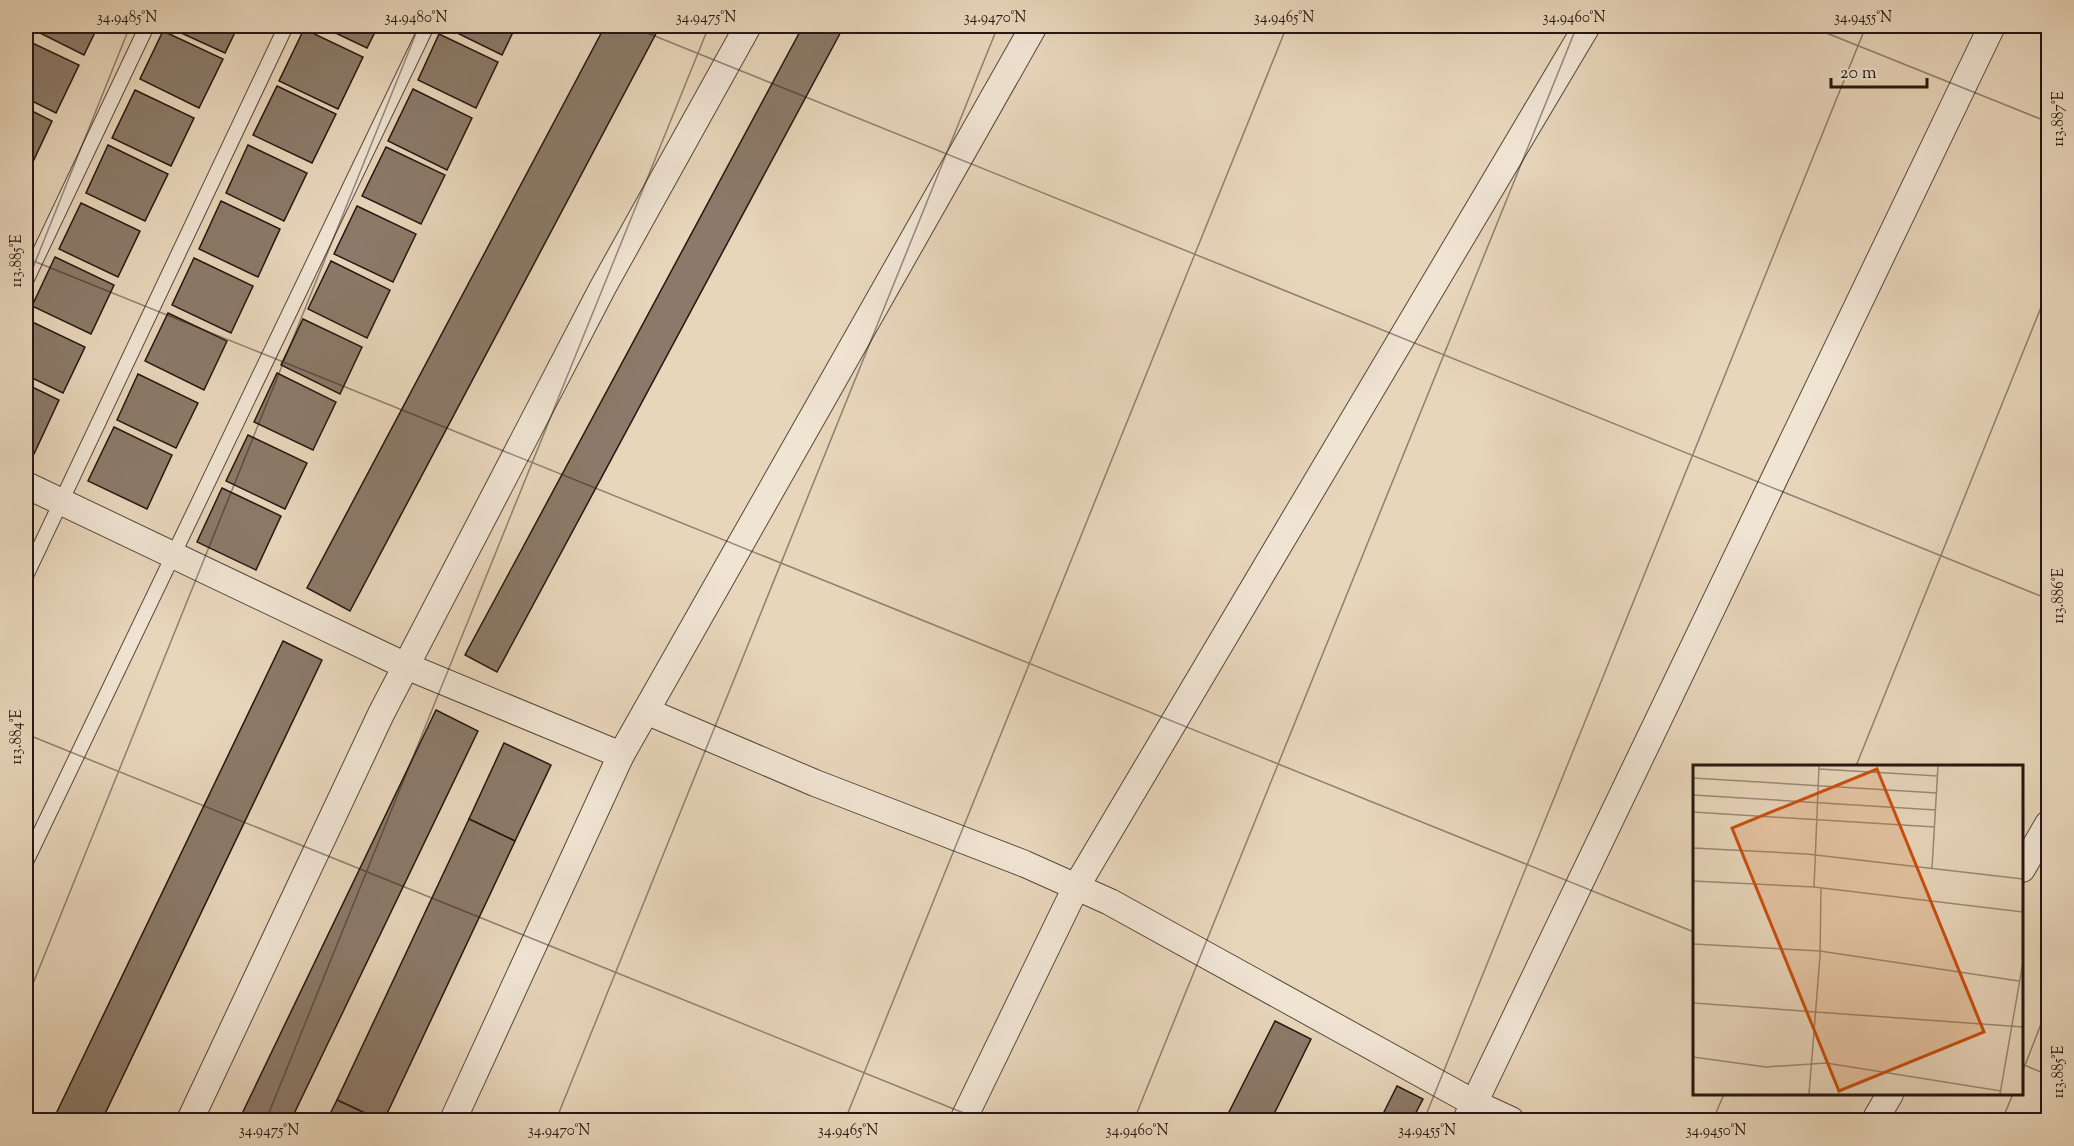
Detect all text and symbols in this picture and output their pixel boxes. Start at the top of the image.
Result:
text: 34.9485°N [97,8,157,29]
text: 34.9480°N [385,8,447,29]
text: 34.9475°N [676,8,736,29]
text: 34.9470°N [964,8,1026,29]
text: 34.9465°N [1254,8,1314,29]
text: 34.9460°N [1543,8,1605,29]
text: 34.9455°N [1834,8,1892,29]
scale bar [1831,51,1927,89]
text: 20 m [1840,61,1877,87]
text: 113.887°E [2049,91,2070,147]
text: 113.885°E [7,234,28,288]
text: 113.886°E [2049,568,2070,624]
text: 113.884°E [7,709,28,765]
inset map [1693,765,2023,1095]
text: 113.885°E [2049,1045,2070,1099]
text: 34.9475°N [239,1121,299,1142]
text: 34.9470°N [528,1121,590,1142]
text: 34.9465°N [818,1121,878,1142]
text: 34.9460°N [1106,1121,1168,1142]
text: 34.9455°N [1398,1121,1456,1142]
text: 34.9450°N [1686,1121,1746,1142]

